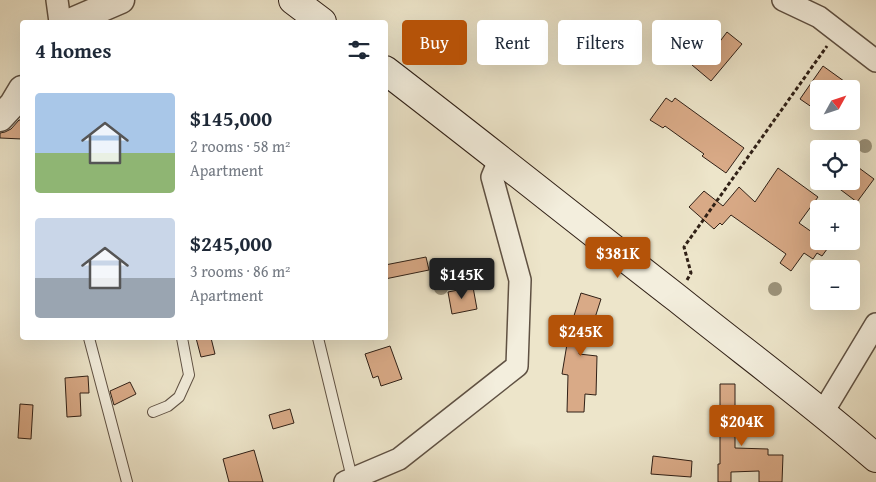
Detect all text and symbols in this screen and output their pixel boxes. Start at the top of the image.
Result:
chip: Buy [402,20,467,65]
chip: Rent [477,20,548,65]
chip: Filters [558,20,642,65]
chip: New [652,20,721,65]
text: 4 homes [35,35,111,66]
icon: filters [345,36,373,64]
north arrow [810,80,860,130]
map controls [810,80,860,310]
text: $145,000 [190,103,272,134]
icon: home [75,113,135,173]
text: 2 rooms · 58 m² [190,134,290,158]
button: locate [810,140,860,190]
text: Apartment [190,158,263,182]
button: + [810,200,860,250]
text: $245,000 [190,228,272,259]
pin: $381K [583,236,653,279]
icon: home [75,238,135,298]
text: $381K [596,241,640,265]
pin: $145K [427,258,497,300]
text: 3 rooms · 86 m² [190,259,290,283]
button: − [810,260,860,310]
text: $145K [440,262,484,286]
text: Apartment [190,283,263,307]
pin: $245K [546,314,616,357]
text: $245K [559,319,603,343]
pin: $204K [707,404,777,447]
text: $204K [720,409,764,433]

